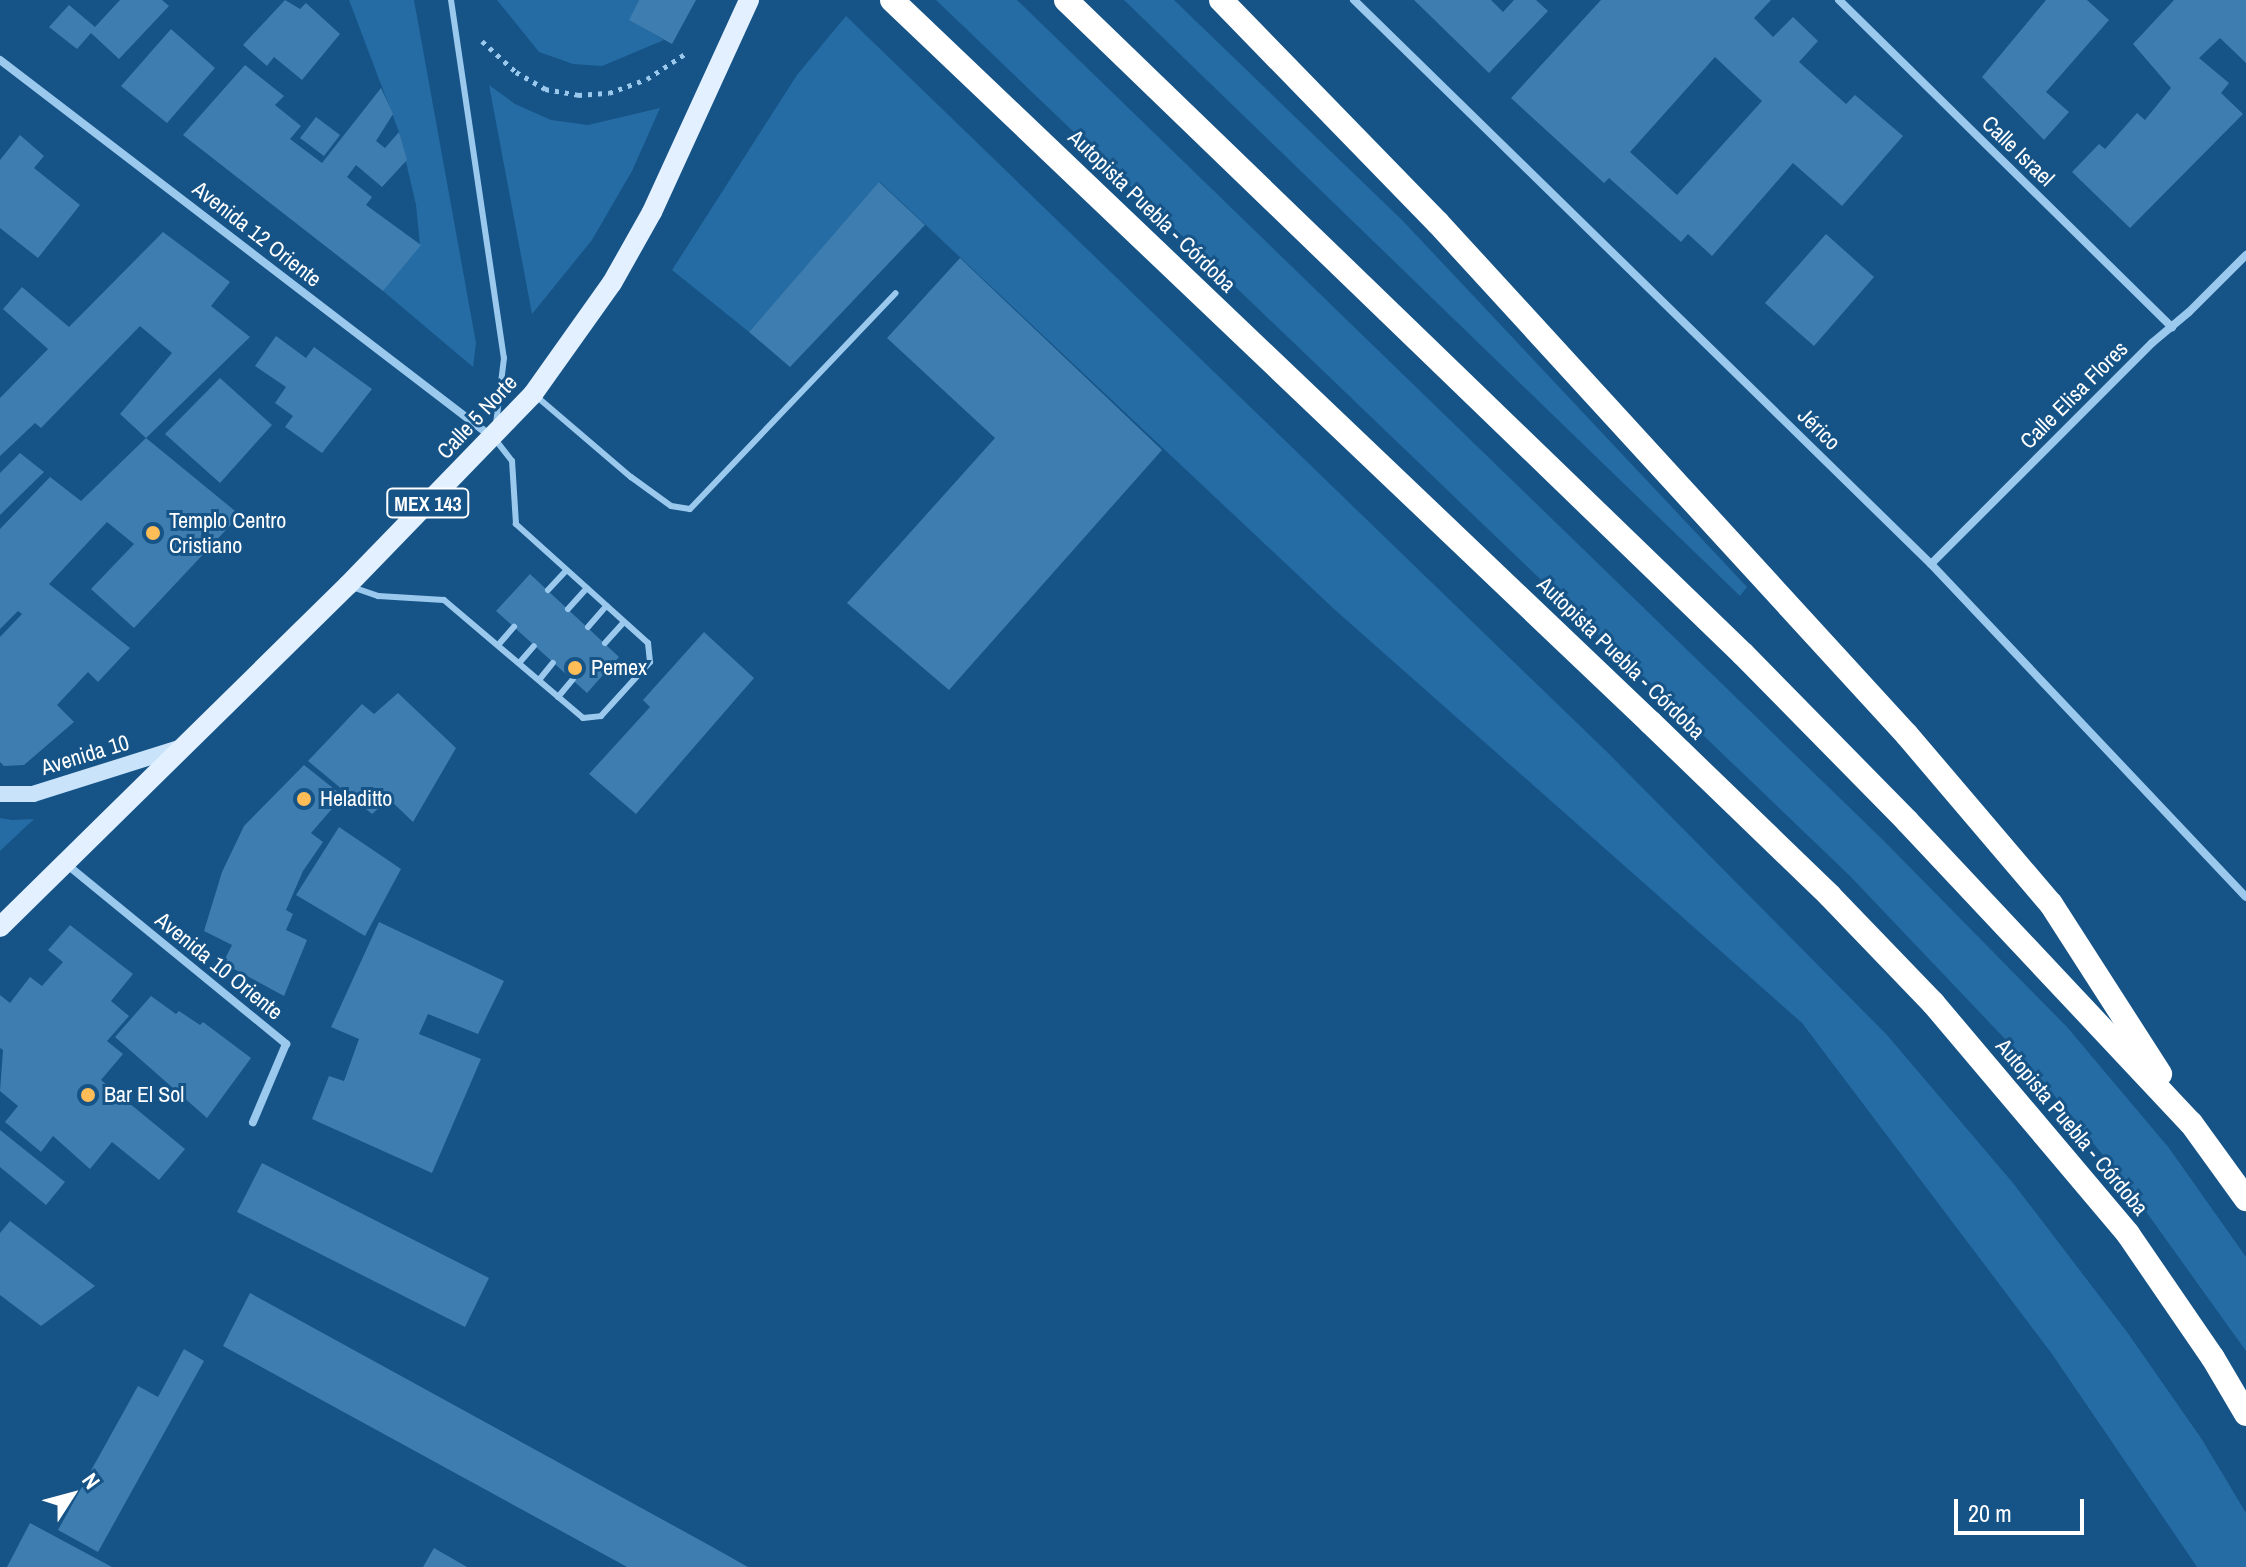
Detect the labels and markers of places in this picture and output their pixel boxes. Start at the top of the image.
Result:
place label: Templo Centro Cristiano [169,507,286,558]
marker: Templo Centro Cristiano [144,524,162,542]
place label: Pemex [591,655,647,681]
marker: Pemex [566,659,584,677]
place label: Heladitto [320,786,392,812]
marker: Heladitto [295,790,313,808]
place label: Bar El Sol [104,1082,184,1108]
marker: Bar El Sol [79,1086,97,1104]

